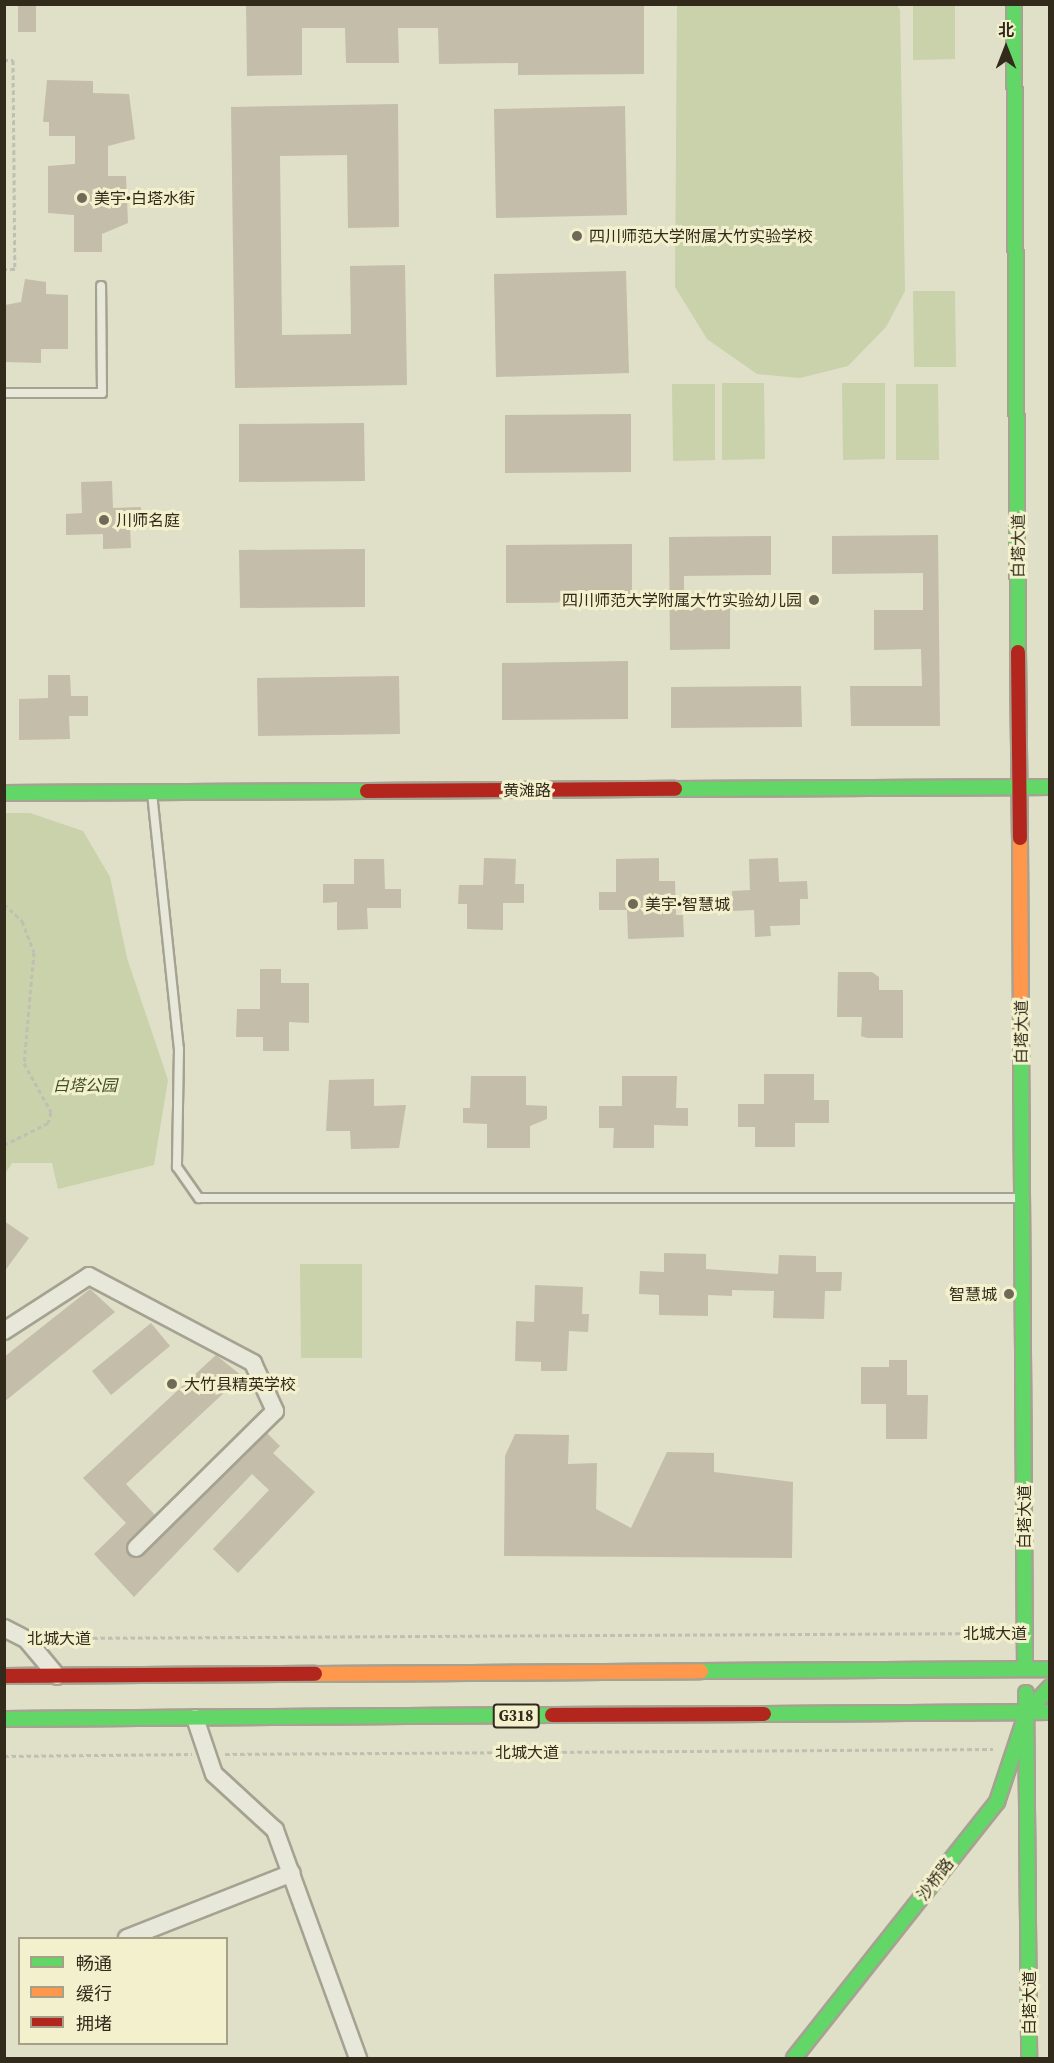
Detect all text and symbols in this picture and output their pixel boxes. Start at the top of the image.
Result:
north arrow [976,18,1036,78]
text: 北 [998,19,1014,41]
place label: 美宇•白塔水街 [94,188,195,208]
marker: 美宇•白塔水街 [75,191,89,205]
place label: 四川师范大学附属大竹实验学校 [589,226,813,246]
marker: 四川师范大学附属大竹实验学校 [570,229,584,243]
place label: 川师名庭 [116,510,180,530]
marker: 川师名庭 [97,513,111,527]
street label: 白塔大道 [1008,514,1028,578]
place label: 四川师范大学附属大竹实验幼儿园 [562,590,802,610]
marker: 四川师范大学附属大竹实验幼儿园 [807,593,821,607]
street label: 黄滩路 [503,780,551,800]
place label: 美宇•智慧城 [645,894,730,914]
marker: 美宇•智慧城 [626,897,640,911]
street label: 白塔大道 [1011,1000,1031,1064]
park label: 白塔公园 [53,1075,117,1095]
place label: 智慧城 [949,1284,997,1304]
marker: 智慧城 [1002,1287,1016,1301]
place label: 大竹县精英学校 [184,1374,296,1394]
marker: 大竹县精英学校 [165,1377,179,1391]
street label: 白塔大道 [1014,1485,1034,1549]
street label: 北城大道 [963,1623,1027,1643]
street label: 北城大道 [27,1628,91,1648]
road number: G318 [492,1704,540,1728]
street label: 北城大道 [495,1742,559,1762]
street label: 沙桥路 [913,1854,957,1904]
legend [18,1937,228,2045]
text: 畅通 [76,1951,112,1976]
street label: 白塔大道 [1019,1971,1039,2035]
text: 缓行 [76,1981,112,2006]
text: 拥堵 [76,2011,112,2036]

